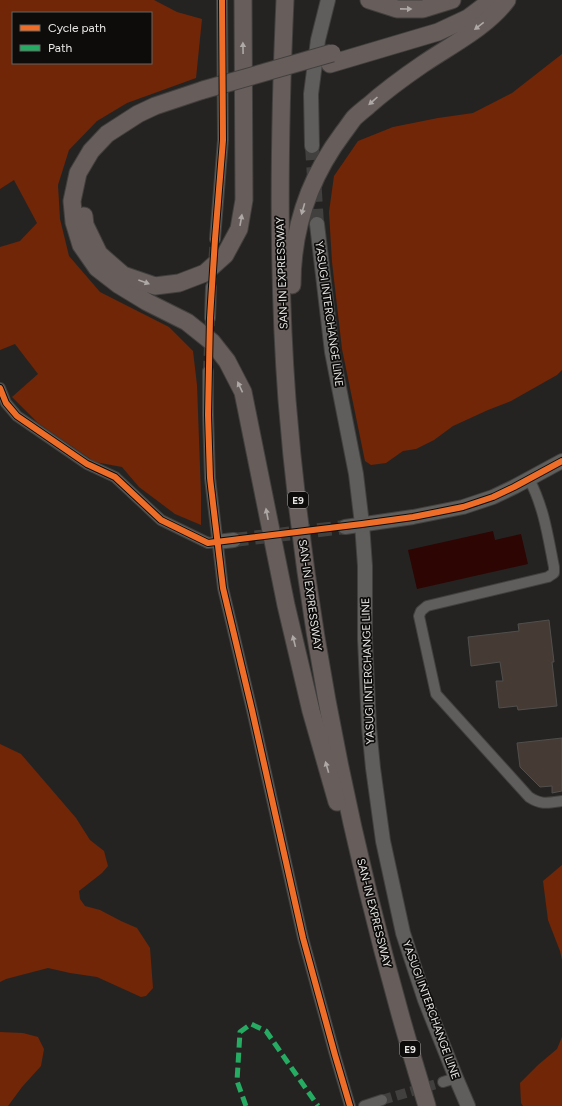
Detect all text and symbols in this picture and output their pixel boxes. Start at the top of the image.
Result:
one-way arrow [400,6,413,12]
legend [12,12,152,64]
text: Cycle path [48,21,106,35]
one-way arrow [473,22,484,31]
text: Path [48,41,72,55]
one-way arrow [240,42,247,54]
one-way arrow [368,97,378,106]
one-way arrow [300,203,306,215]
one-way arrow [238,214,244,226]
street label: SAN-IN EXPRESSWAY [274,216,290,329]
street label: YASUGI INTERCHANGE LINE [312,240,346,388]
one-way arrow [138,279,150,285]
one-way arrow [237,381,243,393]
road number: E9 [288,492,308,508]
one-way arrow [263,508,269,520]
street label: SAN-IN EXPRESSWAY [296,539,324,652]
street label: YASUGI INTERCHANGE LINE [359,597,377,745]
one-way arrow [291,635,297,647]
one-way arrow [324,760,330,772]
street label: SAN-IN EXPRESSWAY [354,857,394,969]
street label: YASUGI INTERCHANGE LINE [400,939,462,1081]
road number: E9 [400,1041,420,1057]

